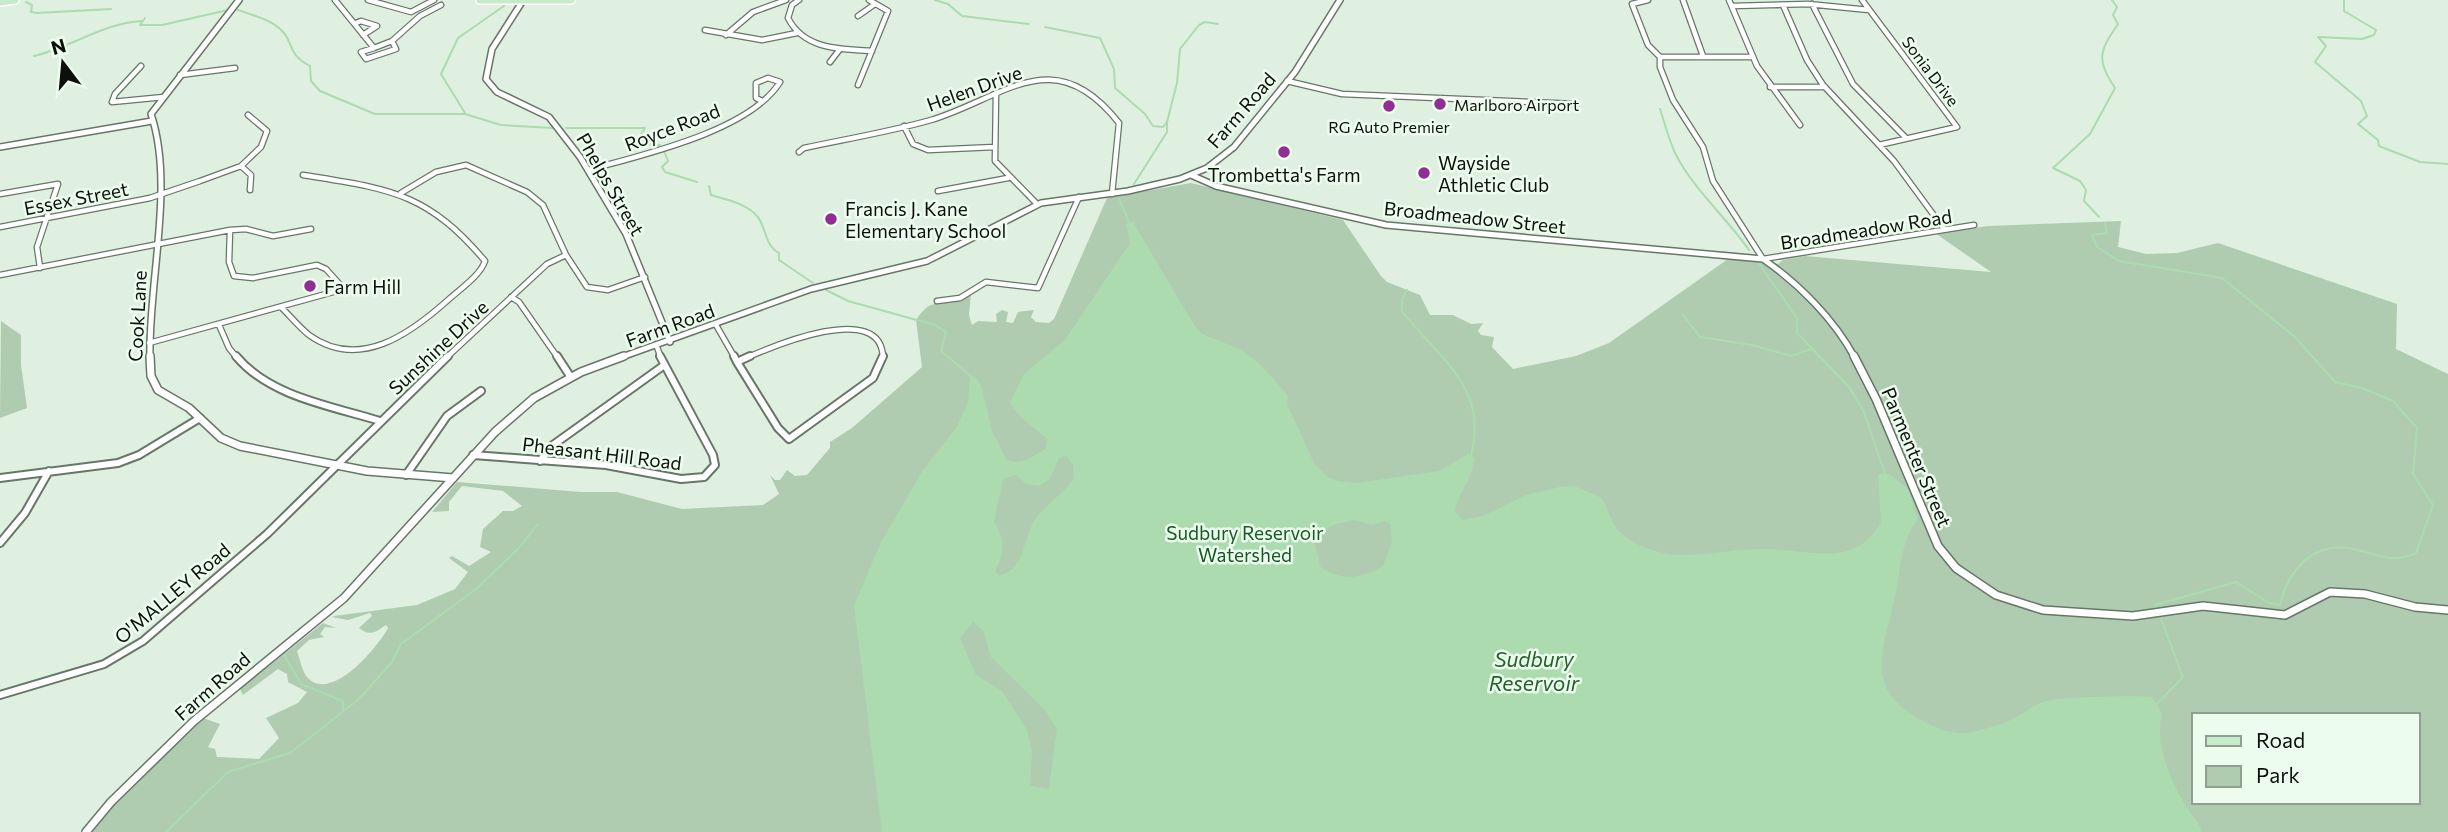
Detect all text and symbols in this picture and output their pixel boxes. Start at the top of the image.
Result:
north arrow [28,28,98,98]
street label: Sonia Drive [1899,32,1963,110]
text: N [48,33,68,59]
street label: Helen Drive [923,60,1025,116]
street label: Farm Road [1202,67,1280,153]
place label: Marlboro Airport [1454,95,1580,114]
marker: Marlboro Airport [1432,96,1448,112]
street label: Royce Road [621,98,723,156]
marker: RG Auto Premier [1381,98,1397,114]
place label: RG Auto Premier [1328,117,1450,136]
street label: Phelps Street [572,129,650,240]
marker: Trombetta's Farm [1276,144,1292,160]
place label: Wayside Athletic Club [1438,151,1549,196]
place label: Trombetta's Farm [1207,163,1361,186]
marker: Wayside Athletic Club [1416,165,1432,181]
street label: Essex Street [22,177,130,219]
street label: Broadmeadow Street [1383,196,1567,238]
place label: Francis J. Kane Elementary School [845,197,1006,242]
street label: Broadmeadow Road [1778,204,1954,254]
marker: Francis J. Kane Elementary School [823,211,839,227]
street label: Cook Lane [123,270,151,362]
place label: Farm Hill [324,275,401,298]
marker: Farm Hill [302,278,318,294]
street label: Sunshine Drive [384,295,492,399]
street label: Farm Road [623,298,717,352]
street label: Parmenter Street [1877,384,1957,531]
street label: Pheasant Hill Road [521,432,683,474]
park label: Sudbury Reservoir Watershed [1166,521,1324,566]
street label: O'MALLEY Road [109,538,235,648]
water label: Sudbury Reservoir [1489,646,1580,695]
street label: Farm Road [169,647,255,725]
legend [2192,713,2420,804]
text: Road [2256,727,2305,752]
text: Park [2256,762,2300,787]

